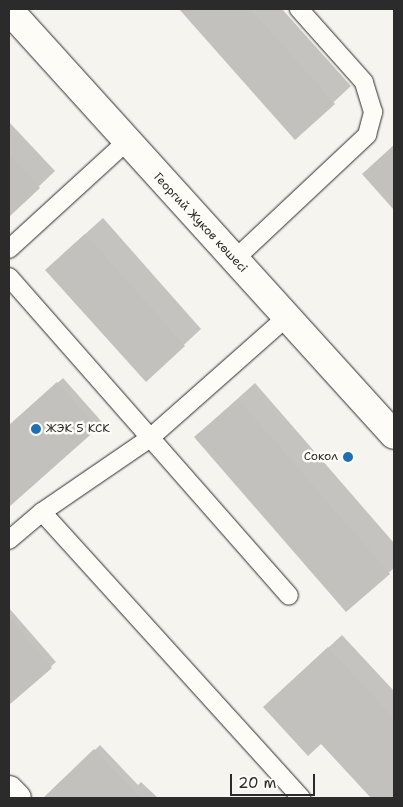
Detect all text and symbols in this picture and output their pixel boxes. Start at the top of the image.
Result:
street label: Георгий Жуков көшесі [150,170,250,276]
place label: ЖЭК 5 КСК [46,422,110,436]
marker: ЖЭК 5 КСК [30,423,42,435]
place label: Сокол [304,450,338,464]
marker: Сокол [342,451,354,463]
scale bar [233,764,318,796]
text: 20 m [238,773,277,793]

